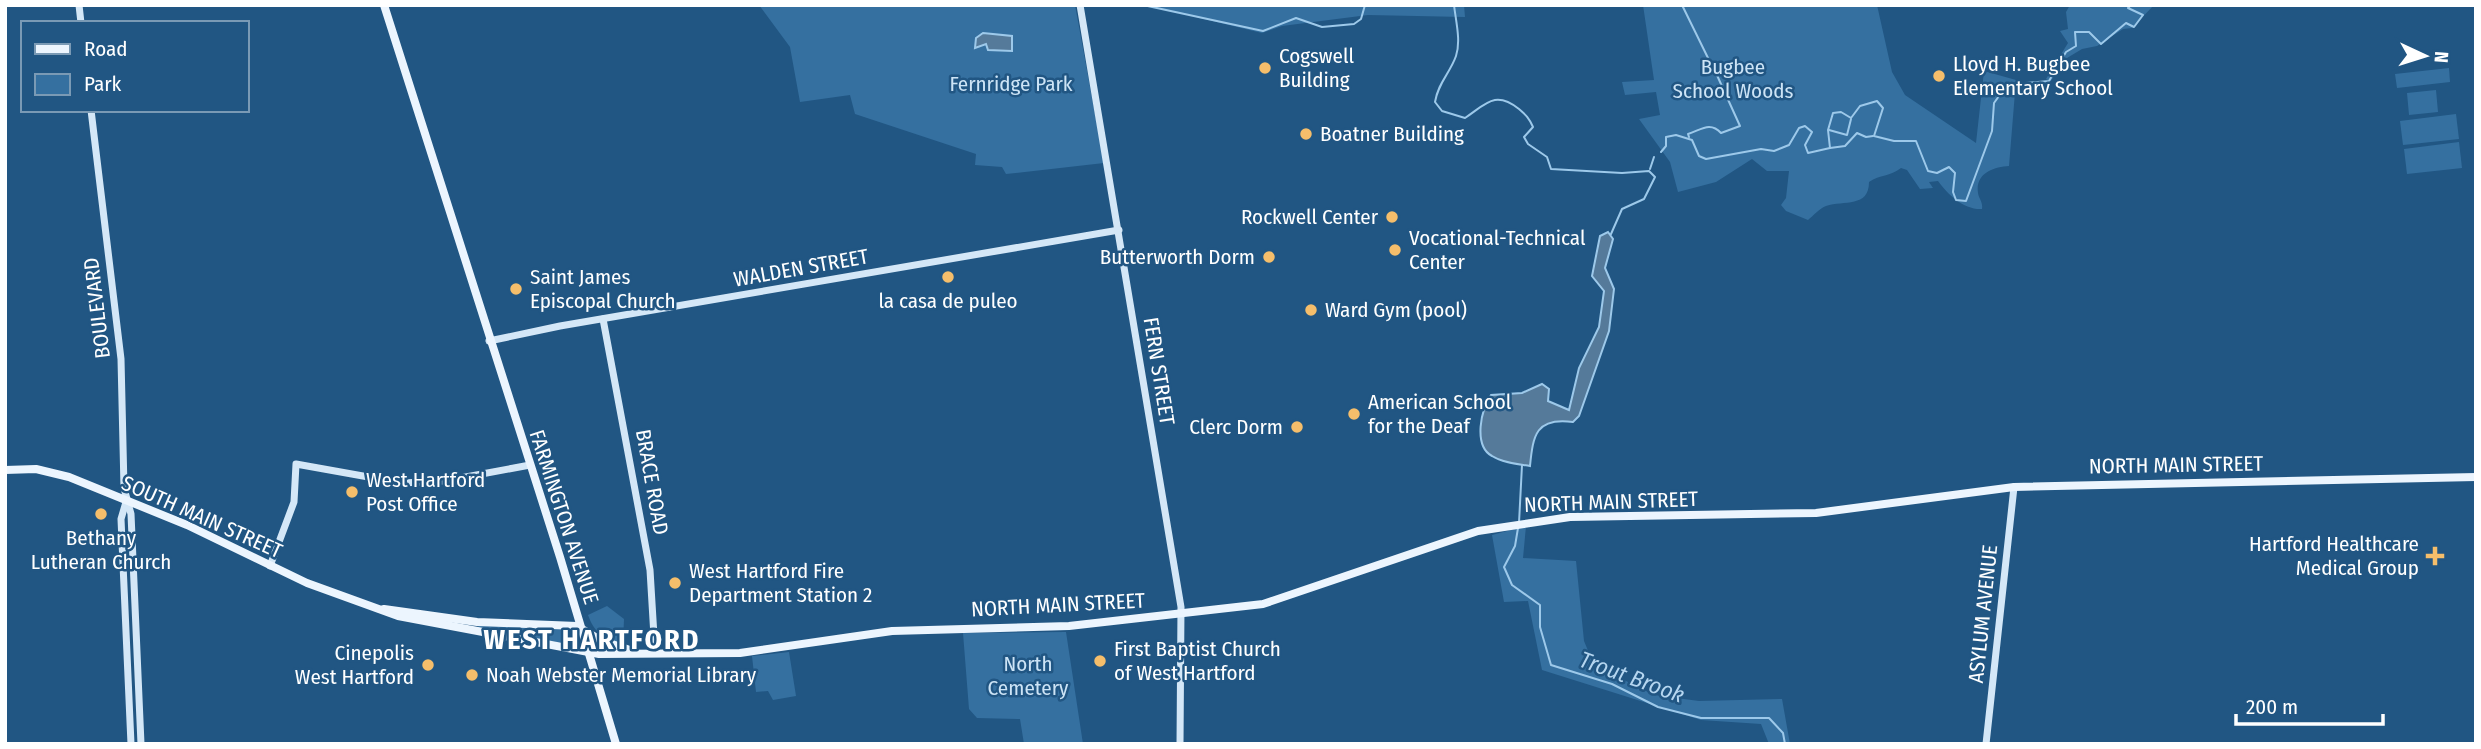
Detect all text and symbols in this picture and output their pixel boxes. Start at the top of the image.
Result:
legend [21,21,248,112]
north arrow [2390,21,2460,91]
text: Road [84,36,128,62]
place label: Cogswell Building [1279,43,1355,93]
place label: Lloyd H. Bugbee Elementary School [1953,51,2113,101]
text: N [2430,51,2453,64]
park label: Bugbee School Woods [1673,54,1793,104]
marker: Cogswell Building [1257,60,1273,76]
marker: Lloyd H. Bugbee Elementary School [1931,68,1947,84]
text: Park [84,71,122,97]
park label: Fernridge Park [949,71,1073,97]
place label: Boatner Building [1320,121,1464,147]
marker: Boatner Building [1298,126,1314,142]
place label: Rockwell Center [1241,204,1379,230]
marker: Rockwell Center [1384,209,1400,225]
place label: Vocational-Technical Center [1409,225,1586,275]
marker: Vocational-Technical Center [1387,242,1403,258]
street label: WALDEN STREET [732,243,871,293]
place label: Butterworth Dorm [1100,244,1255,270]
marker: Butterworth Dorm [1261,249,1277,265]
street label: BOULEVARD [78,256,116,360]
place label: Saint James Episcopal Church [530,264,676,314]
marker: la casa de puleo [940,269,956,285]
marker: Saint James Episcopal Church [508,281,524,297]
place label: la casa de puleo [878,288,1018,314]
place label: Ward Gym (pool) [1325,297,1467,323]
marker: Ward Gym (pool) [1303,302,1319,318]
street label: FERN STREET [1138,315,1180,427]
place label: American School for the Deaf [1368,389,1512,439]
marker: American School for the Deaf [1346,406,1362,422]
place label: Clerc Dorm [1189,414,1283,440]
marker: Clerc Dorm [1289,419,1305,435]
street label: FARMINGTON AVENUE [524,427,604,607]
street label: BRACE ROAD [630,427,674,537]
street label: NORTH MAIN STREET [2089,450,2264,480]
place label: West Hartford Post Office [366,467,485,517]
street label: SOUTH MAIN STREET [118,470,287,564]
marker: West Hartford Post Office [344,484,360,500]
street label: NORTH MAIN STREET [1524,486,1699,518]
marker: Bethany Lutheran Church [93,506,109,522]
place label: Bethany Lutheran Church [31,525,171,575]
place label: Hartford Healthcare Medical Group [2249,531,2419,581]
street label: ASYLUM AVENUE [1963,543,2003,684]
marker: Hartford Healthcare Medical Group [2425,546,2445,566]
place label: West Hartford Fire Department Station 2 [689,558,872,608]
marker: West Hartford Fire Department Station 2 [667,575,683,591]
street label: NORTH MAIN STREET [970,587,1146,623]
district label: WEST HARTFORD [484,623,700,656]
place label: First Baptist Church of West Hartford [1114,636,1281,686]
place label: Cinepolis West Hartford [295,640,414,690]
water label: Trout Brook [1576,645,1688,709]
park label: North Cemetery [988,651,1069,701]
marker: First Baptist Church of West Hartford [1092,653,1108,669]
marker: Cinepolis West Hartford [420,657,436,673]
place label: Noah Webster Memorial Library [486,662,757,688]
marker: Noah Webster Memorial Library [464,667,480,683]
scale bar [2236,682,2383,726]
text: 200 m [2246,694,2298,720]

